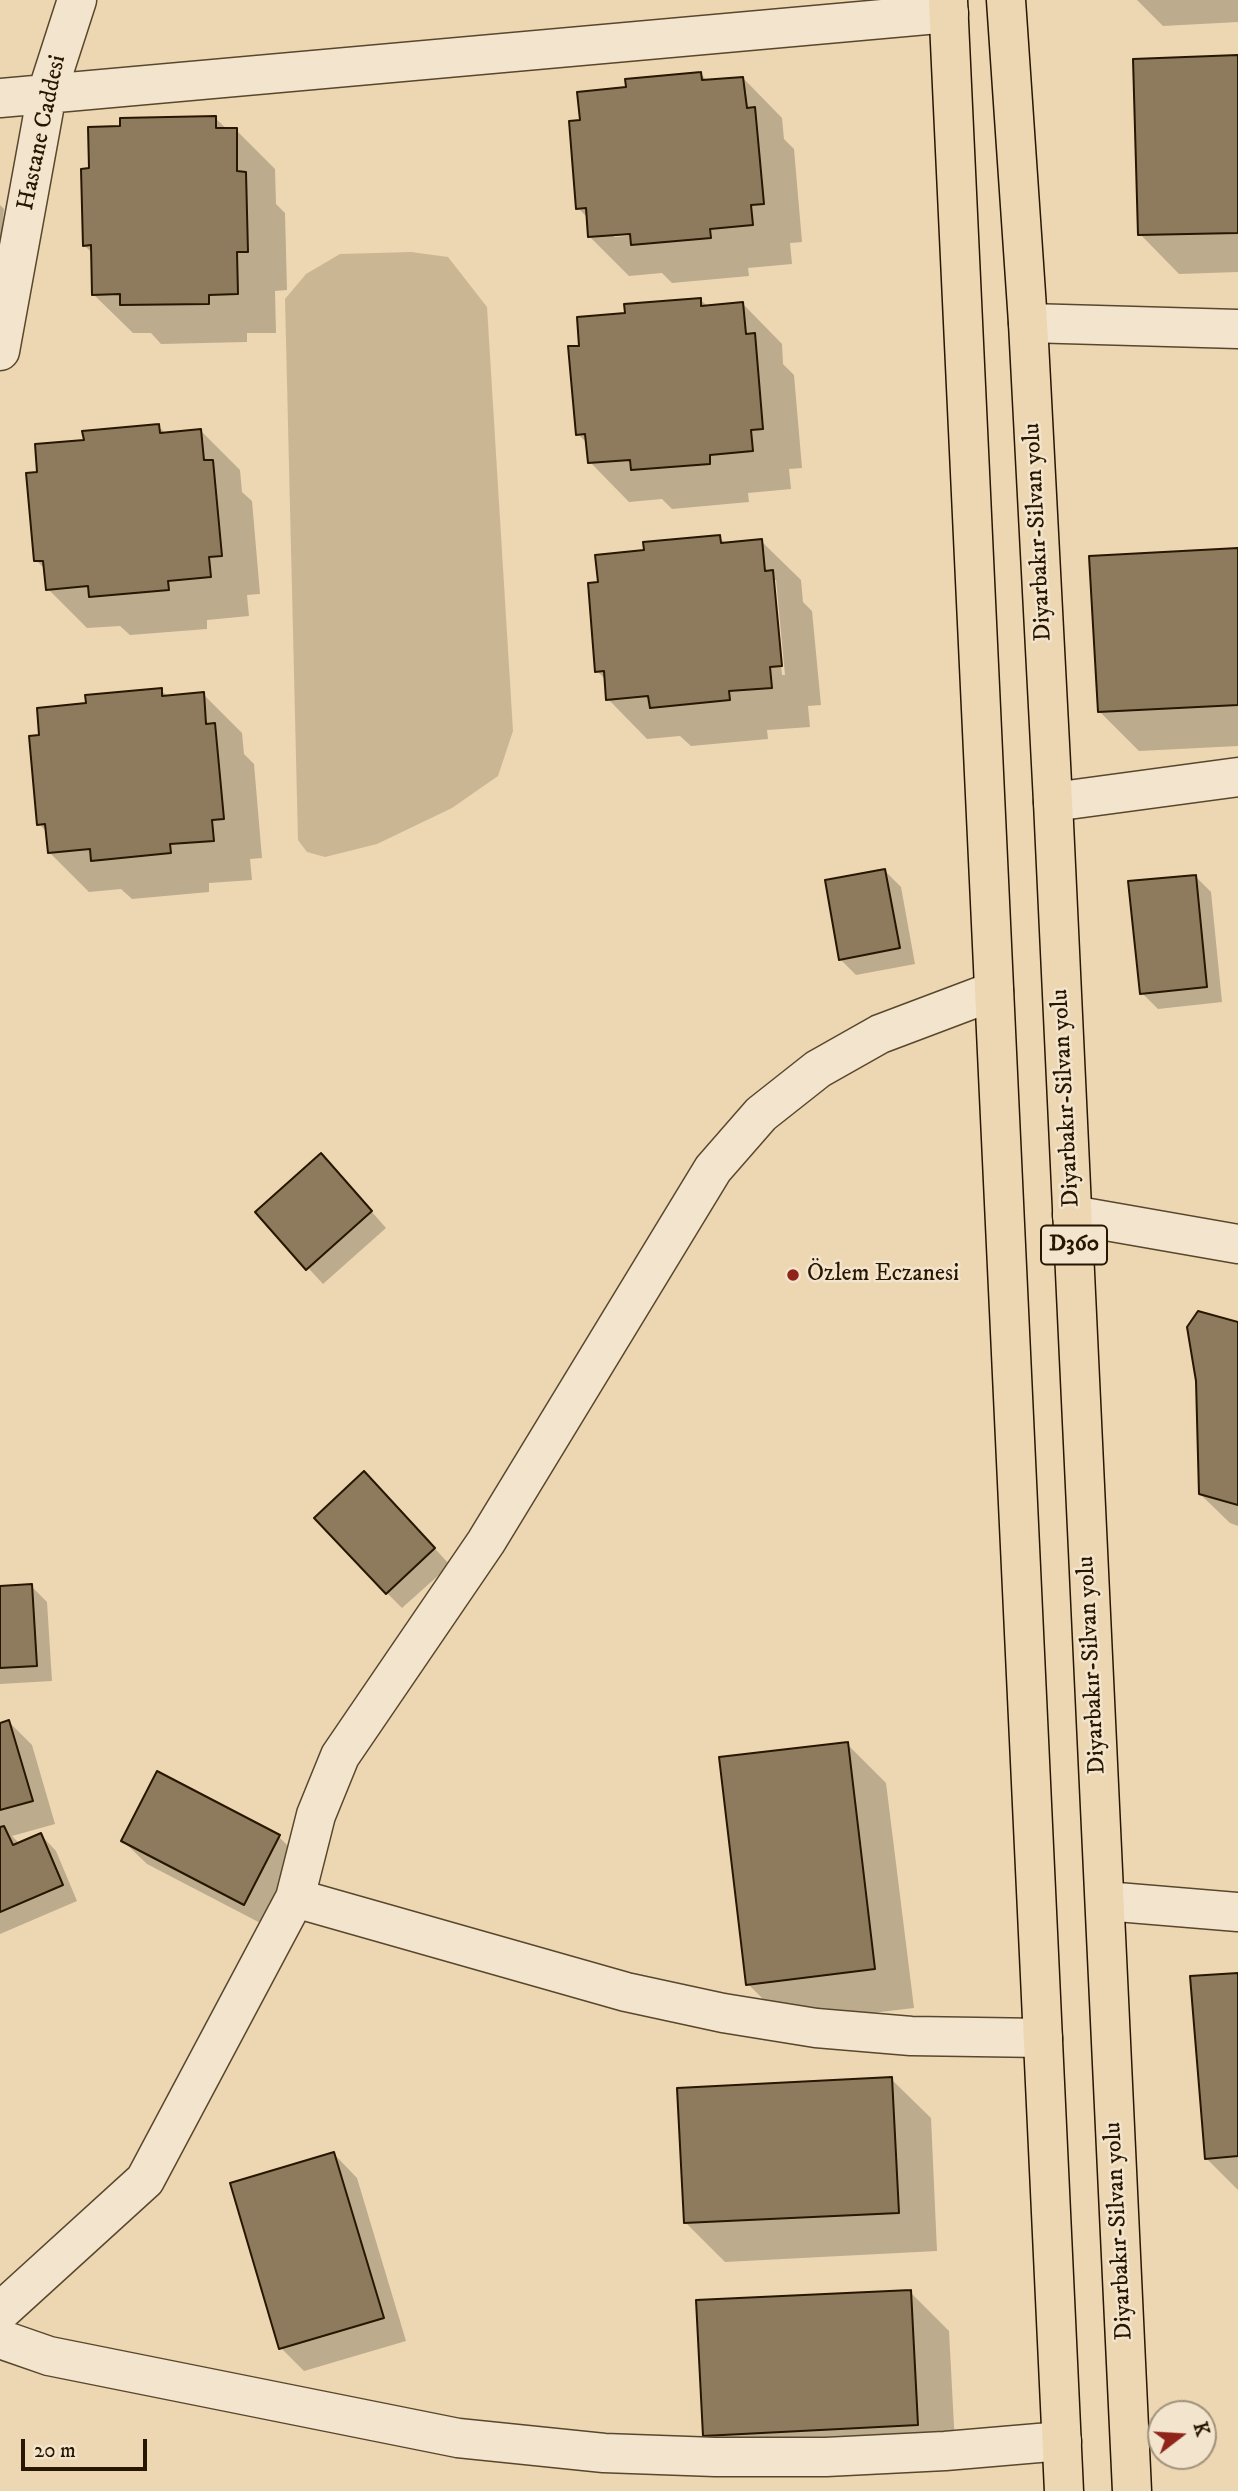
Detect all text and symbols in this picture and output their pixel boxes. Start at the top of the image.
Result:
street label: Hastane Caddesi [12,53,74,213]
street label: Diyarbakır-Silvan yolu [1019,422,1059,642]
street label: Diyarbakır-Silvan yolu [1047,988,1087,1208]
road number: D360 [1041,1226,1107,1264]
place label: Özlem Eczanesi [807,1261,959,1289]
marker: Özlem Eczanesi [785,1267,801,1283]
street label: Diyarbakır-Silvan yolu [1073,1555,1113,1775]
street label: Diyarbakır-Silvan yolu [1100,2121,1140,2341]
north arrow [1147,2400,1217,2470]
text: K [1188,2420,1214,2439]
scale bar [24,2424,150,2468]
text: 20 m [34,2438,76,2464]

